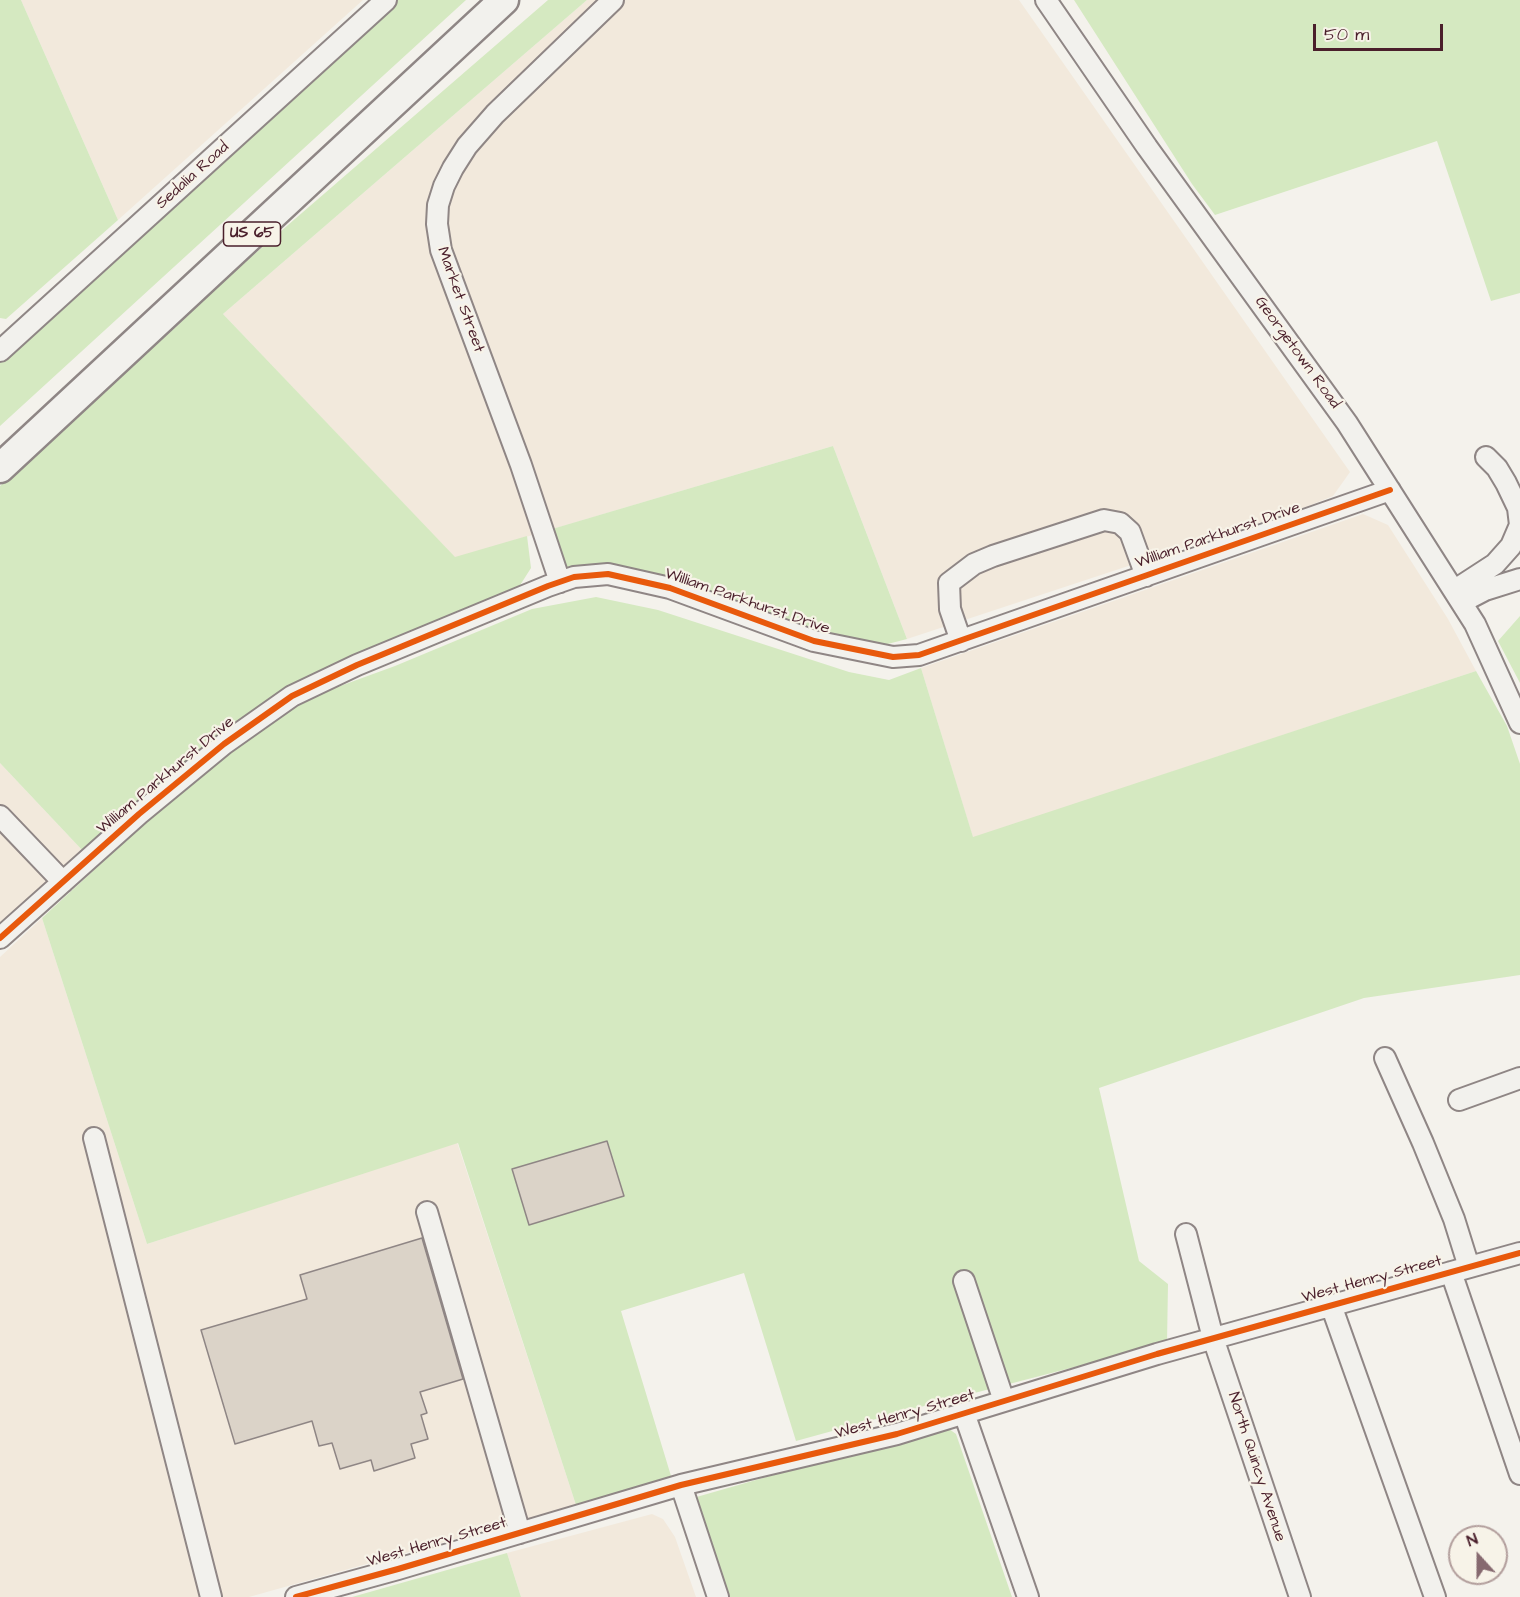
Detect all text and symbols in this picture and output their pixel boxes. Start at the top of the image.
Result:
scale bar [1316,12,1446,50]
text: 50 m [1324,22,1369,47]
street label: Sedalia Road [153,138,233,214]
road number: US 65 [224,222,280,246]
street label: Market Street [432,245,488,355]
street label: Georgetown Road [1250,293,1344,413]
street label: William Parkhurst Drive [1133,499,1303,573]
street label: William Parkhurst Drive [662,565,832,639]
street label: William Parkhurst Drive [93,713,239,839]
street label: West Henry Street [1300,1252,1444,1308]
street label: West Henry Street [833,1386,977,1444]
street label: North Quincy Avenue [1223,1390,1289,1544]
street label: West Henry Street [365,1514,509,1572]
north arrow [1448,1525,1508,1585]
text: N [1464,1528,1481,1552]

